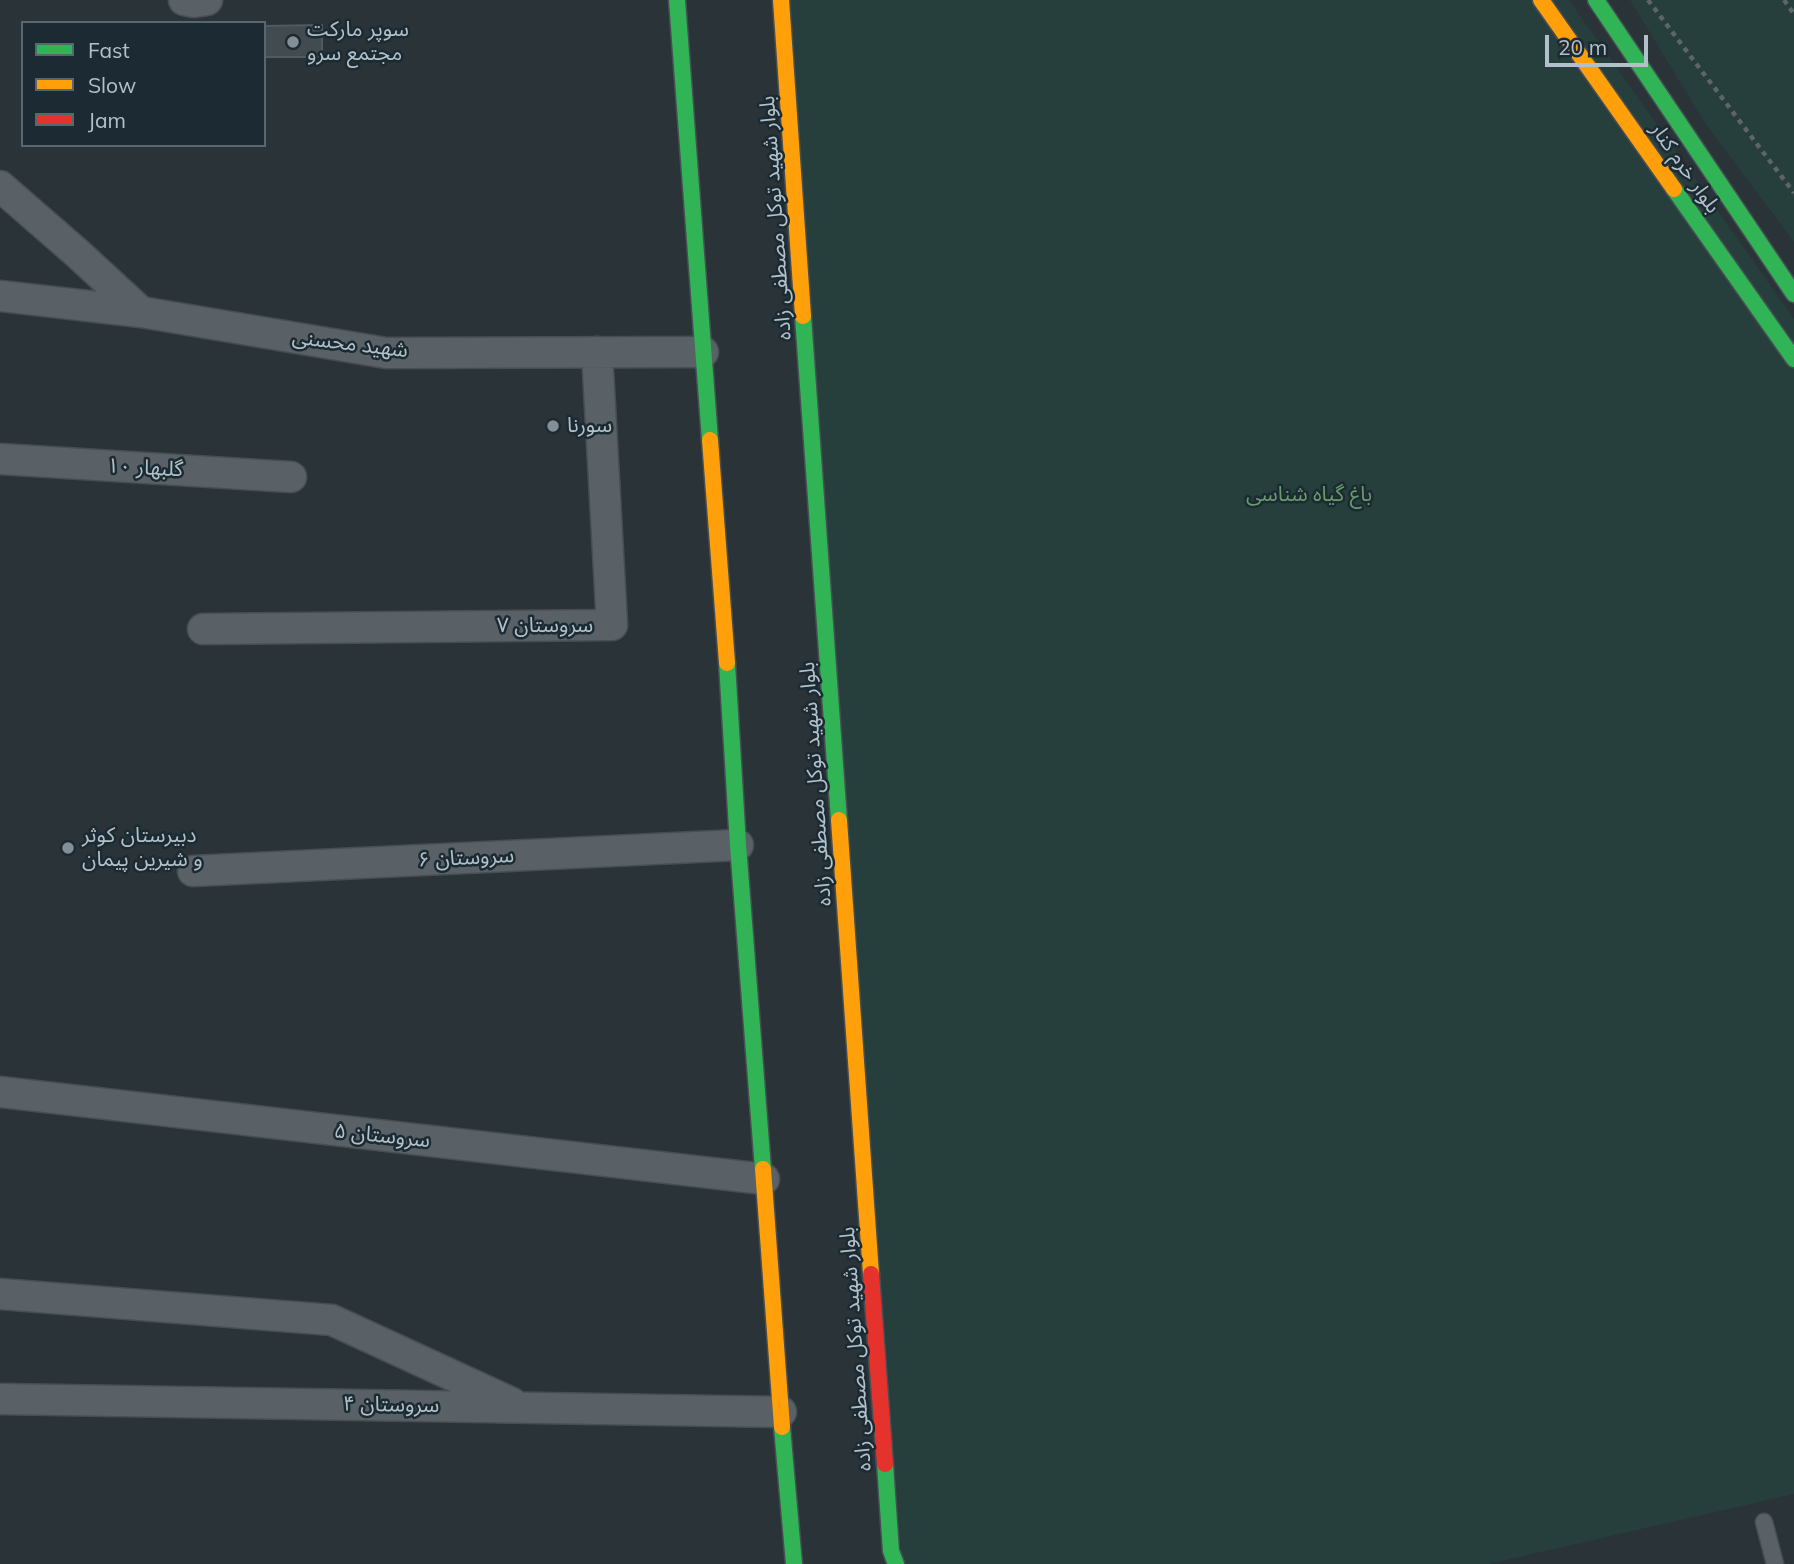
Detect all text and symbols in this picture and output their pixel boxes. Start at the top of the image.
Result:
place label: سوپر مارکت مجتمع سرو [307,17,409,67]
legend [21,21,266,147]
scale bar [1549,21,1652,65]
marker: سوپر مارکت مجتمع سرو [285,34,301,50]
text: 20 m [1558,34,1607,60]
text: Fast [88,37,130,63]
text: Slow [88,72,136,98]
street label: بلوار شهید توکل مصطفی زاده [755,95,797,341]
text: Jam [88,107,126,133]
street label: بلوار خرم کنار [1645,118,1725,218]
street label: شهید محسنی [291,324,409,364]
place label: سورنا [567,413,612,439]
marker: سورنا [545,418,561,434]
street label: گلبهار ۱۰ [106,453,184,483]
park label: باغ گیاه شناسی [1246,482,1372,508]
street label: سروستان ۷ [497,613,593,639]
street label: بلوار شهید توکل مصطفی زاده [795,661,837,907]
place label: دبیرستان کوثر و شیرین پیمان [82,823,203,873]
marker: دبیرستان کوثر و شیرین پیمان [60,840,76,856]
street label: سروستان ۶ [417,843,515,873]
street label: سروستان ۵ [333,1118,431,1154]
street label: بلوار شهید توکل مصطفی زاده [835,1226,877,1472]
street label: سروستان ۴ [343,1392,439,1418]

